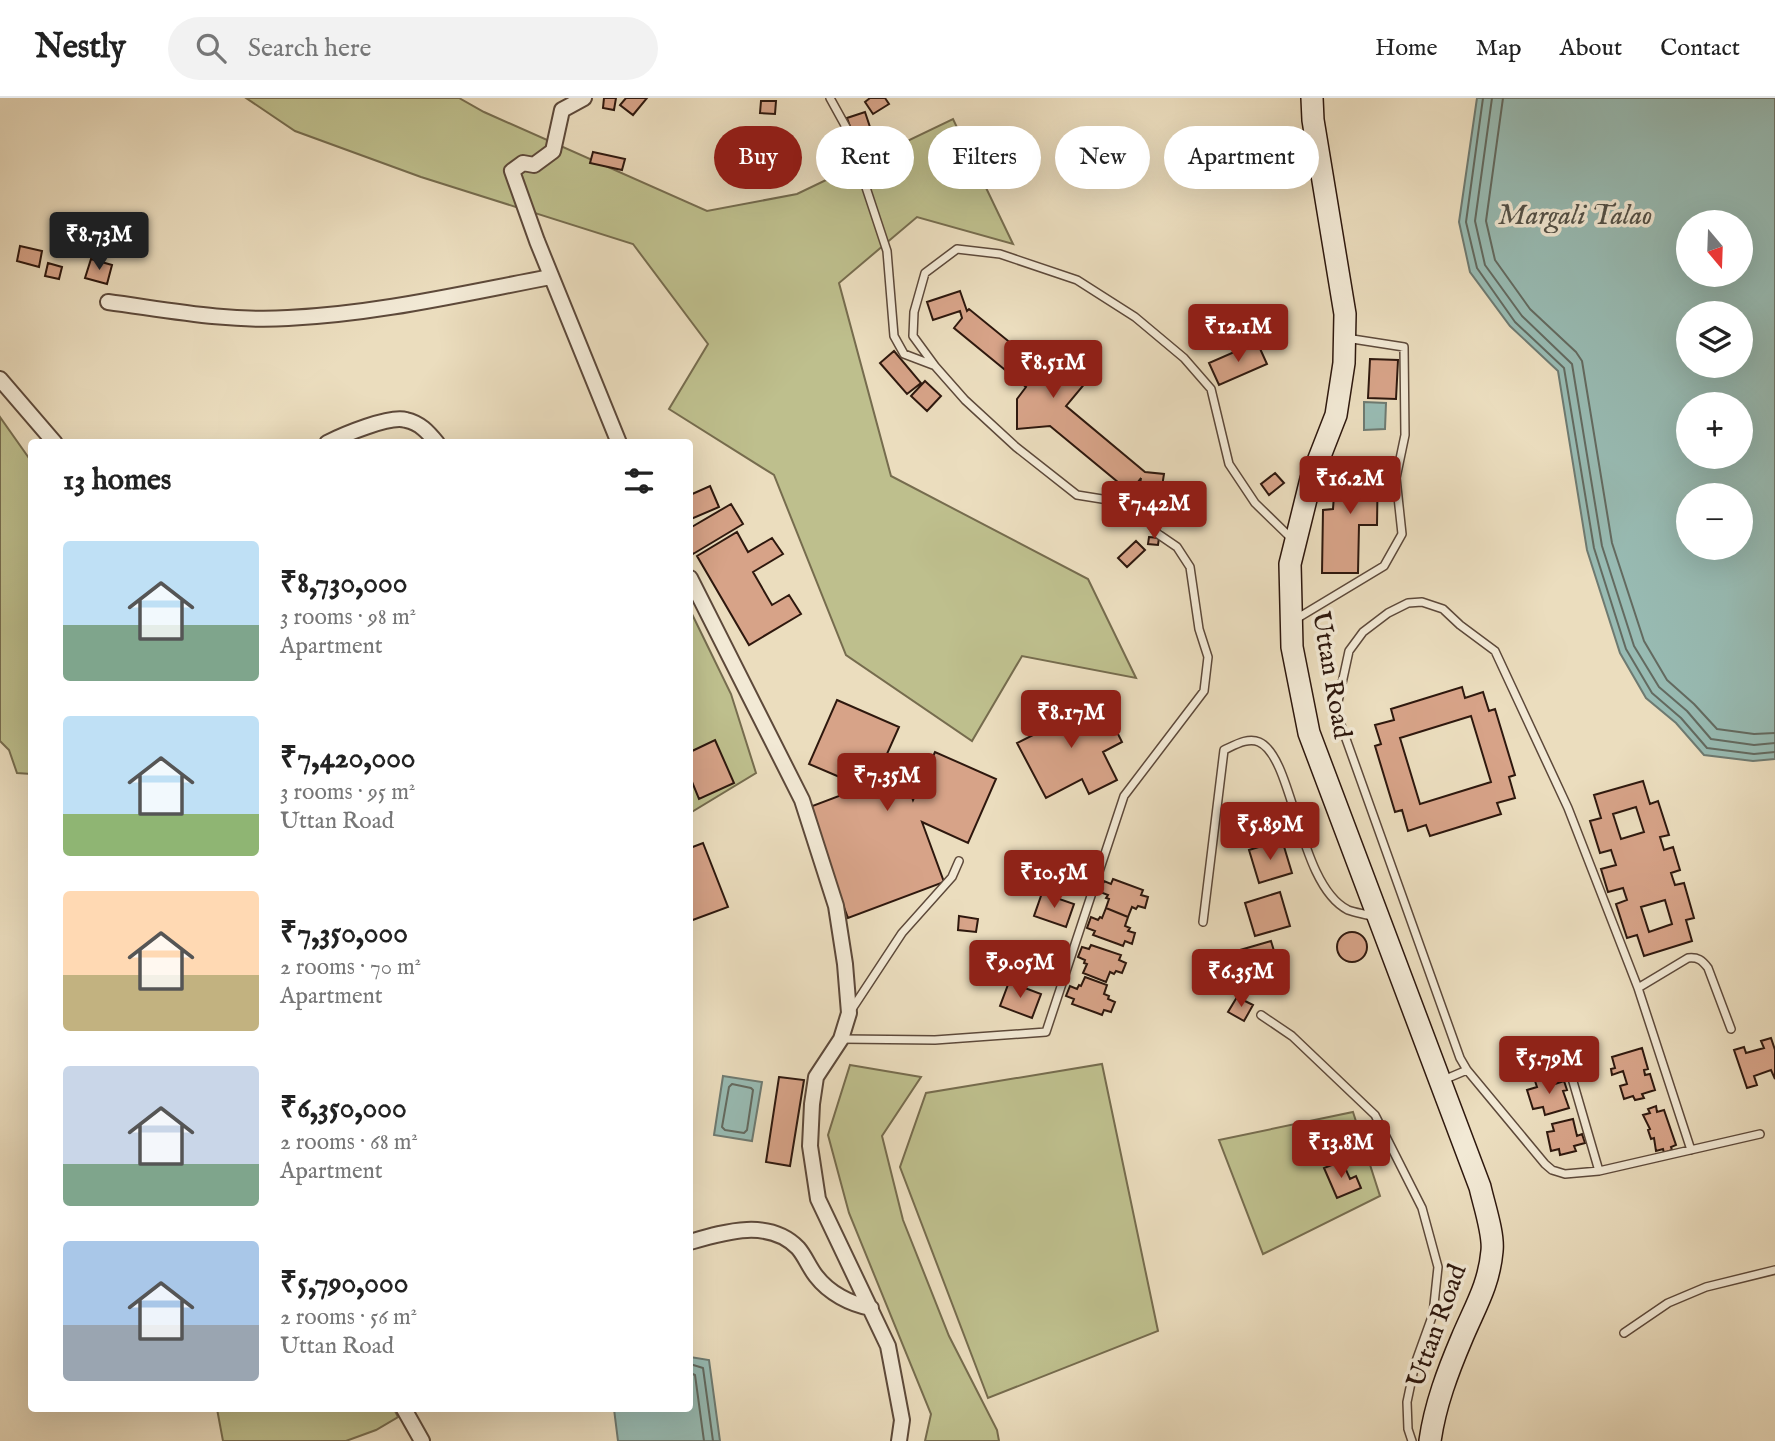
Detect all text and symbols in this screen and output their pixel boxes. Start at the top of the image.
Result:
search box [168,17,658,80]
text: Nestly [35,27,126,69]
icon: search [192,29,230,67]
text: Search here [248,32,372,65]
text: Home [1375,33,1438,64]
text: Map [1476,33,1522,64]
text: About [1560,33,1622,64]
text: Contact [1660,33,1740,64]
chip: Buy [714,126,802,189]
chip: Rent [816,126,914,189]
chip: Filters [928,126,1041,189]
chip: New [1055,126,1150,189]
chip: Apartment [1164,126,1319,189]
water label: Margali Talao [1498,199,1652,234]
north arrow [1676,210,1754,287]
map controls [1676,210,1753,560]
pin: ₹8.73M [42,212,156,272]
text: ₹8.73M [66,220,132,249]
button: layers [1676,301,1753,378]
pin: ₹12.1M [1181,304,1295,364]
text: ₹12.1M [1204,312,1272,341]
pin: ₹8.51M [996,341,1110,400]
text: ₹8.51M [1020,348,1086,377]
button: + [1676,392,1753,469]
pin: ₹16.2M [1293,456,1407,516]
text: 13 homes [63,462,171,500]
icon: filters [620,462,658,500]
text: ₹16.2M [1316,464,1384,493]
pin: ₹7.42M [1097,482,1211,541]
button: − [1676,483,1753,560]
text: ₹7.42M [1118,489,1190,518]
text: ₹8,730,000 [280,565,408,603]
icon: home [119,569,203,653]
text: 3 rooms · 98 m² [280,603,416,632]
street label: Uttan Road [1304,609,1358,741]
text: Apartment [280,632,383,661]
pin: ₹8.17M [1014,690,1128,750]
text: ₹8.17M [1037,698,1105,727]
text: ₹7,420,000 [280,740,416,778]
icon: home [119,744,203,828]
pin: ₹7.35M [830,754,944,813]
text: ₹7.35M [853,761,921,790]
text: 3 rooms · 95 m² [280,778,415,807]
pin: ₹5.89M [1213,802,1327,862]
text: Uttan Road [280,807,394,836]
text: ₹5.89M [1236,810,1304,839]
pin: ₹10.5M [997,850,1111,910]
text: ₹10.5M [1020,858,1088,887]
text: ₹7,350,000 [280,915,408,953]
icon: home [119,919,203,1003]
pin: ₹9.05M [963,940,1077,1000]
text: ₹9.05M [985,948,1055,977]
pin: ₹6.35M [1184,950,1298,1009]
text: 2 rooms · 70 m² [280,953,421,982]
text: ₹6.35M [1208,957,1274,986]
text: Apartment [280,982,383,1011]
pin: ₹5.79M [1492,1037,1606,1096]
text: ₹5.79M [1515,1044,1583,1073]
text: ₹6,350,000 [280,1090,407,1128]
icon: home [119,1094,203,1178]
pin: ₹13.8M [1284,1121,1398,1180]
text: 2 rooms · 68 m² [280,1128,418,1157]
text: ₹13.8M [1308,1128,1374,1157]
text: Apartment [280,1157,383,1186]
street label: Uttan Road [1399,1260,1475,1392]
text: ₹5,790,000 [280,1265,409,1303]
icon: home [119,1269,203,1353]
text: 2 rooms · 56 m² [280,1303,417,1332]
text: Uttan Road [280,1332,394,1361]

